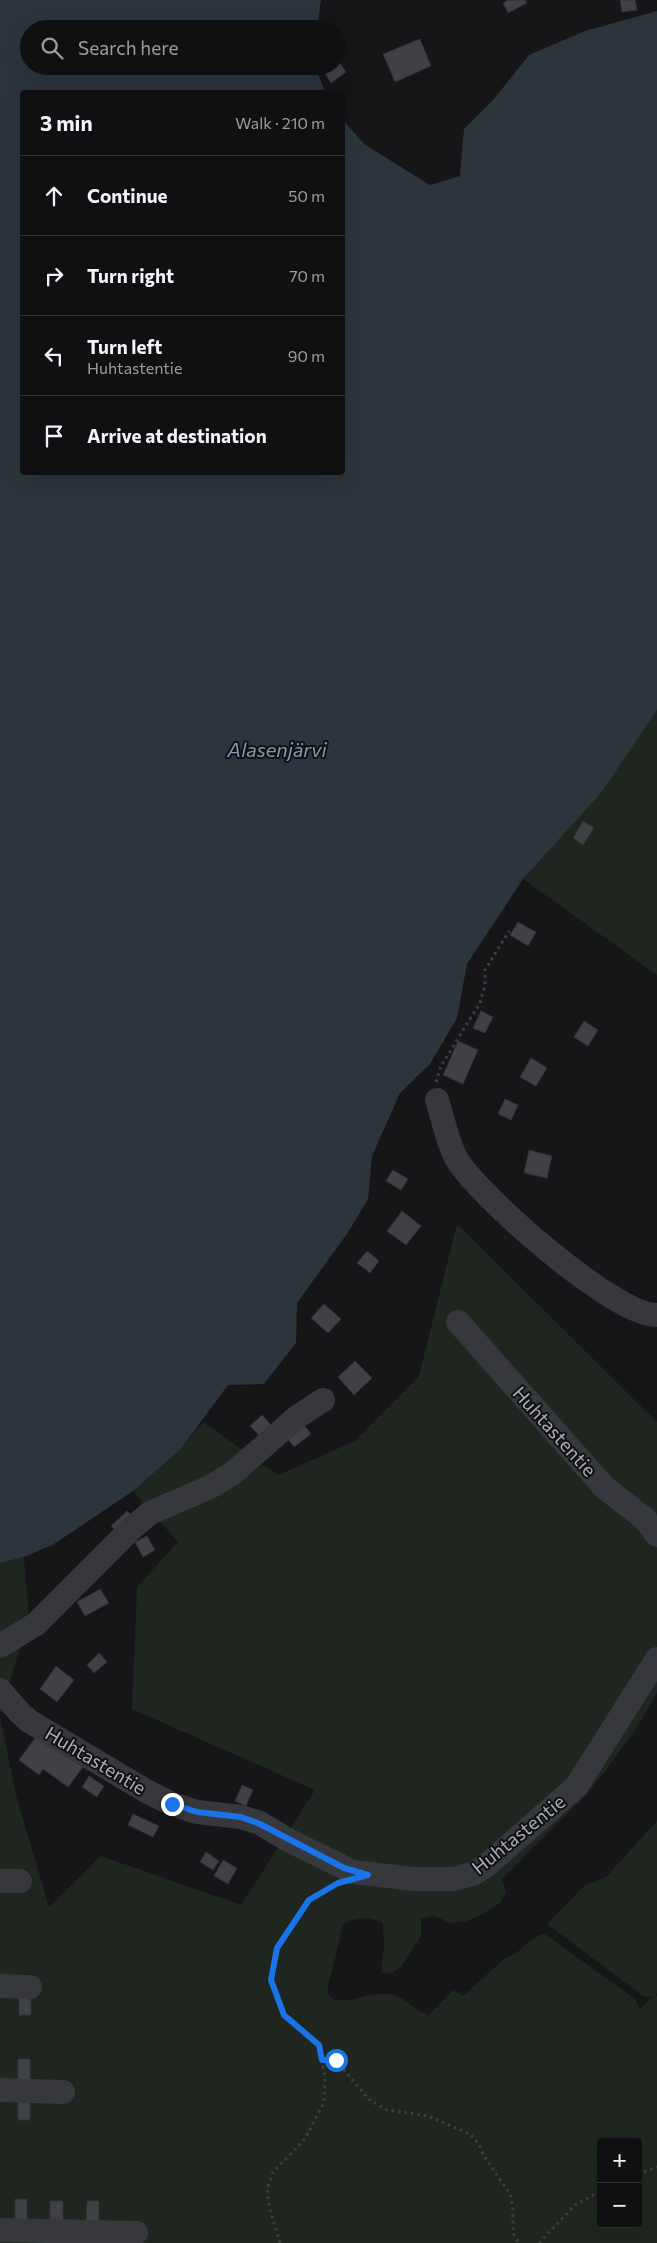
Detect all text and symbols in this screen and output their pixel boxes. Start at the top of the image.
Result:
search box [20,20,345,75]
icon: search [38,34,66,62]
text: Search here [78,36,178,59]
text: 3 min [40,110,93,135]
text: Walk · 210 m [235,113,325,132]
icon: ahead [40,182,68,210]
text: Continue [87,184,167,207]
text: 50 m [288,186,325,205]
icon: right [40,262,68,290]
text: Turn right [87,264,174,287]
text: 70 m [289,266,325,285]
text: Turn left [87,335,162,358]
icon: left [40,342,68,370]
text: 90 m [288,346,325,365]
text: Huhtastentie [87,358,182,377]
icon: arrive [40,422,68,450]
text: Arrive at destination [87,424,267,447]
water label: Alasenjärvi [226,737,328,761]
street label: Huhtastentie [509,1381,601,1481]
street label: Huhtastentie [42,1721,150,1799]
street label: Huhtastentie [467,1789,569,1879]
route end [161,1793,184,1816]
route start [325,2049,348,2072]
map controls [597,2138,642,2228]
button: + [597,2138,642,2183]
button: − [597,2183,642,2228]

